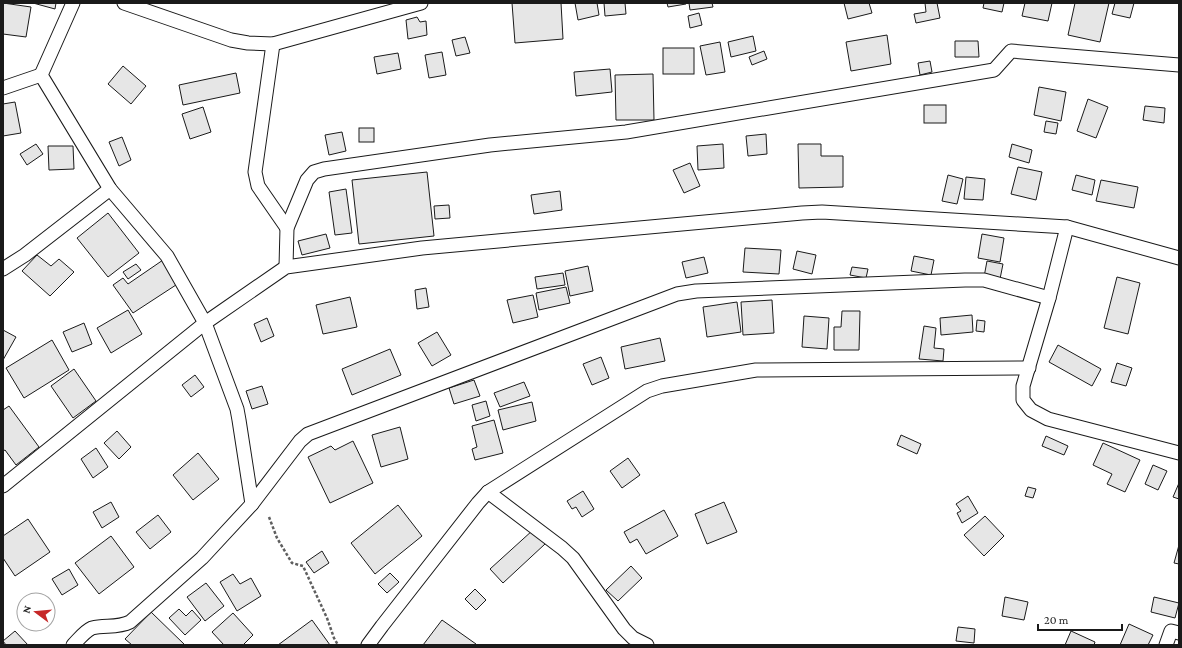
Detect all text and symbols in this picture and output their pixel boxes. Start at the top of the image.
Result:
north arrow [16,592,56,632]
text: N [20,604,33,615]
scale bar [1038,606,1122,632]
text: 20 m [1044,613,1069,627]

